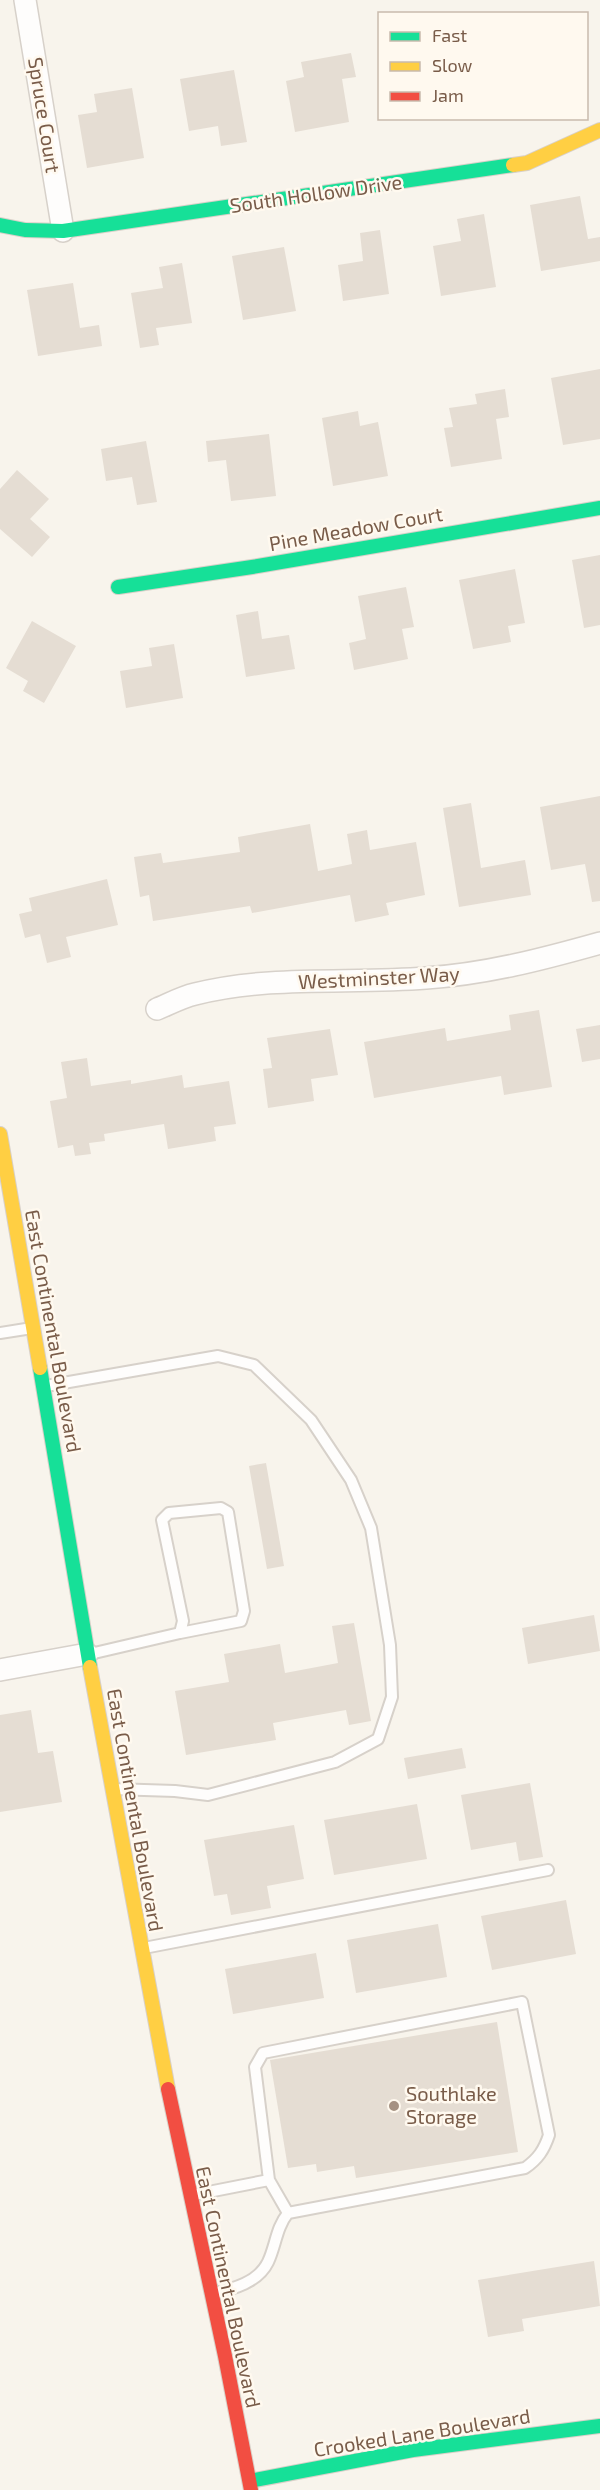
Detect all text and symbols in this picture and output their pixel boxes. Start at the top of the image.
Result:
legend [378,12,588,120]
text: Fast [432,24,467,46]
text: Slow [432,54,473,76]
street label: Spruce Court [24,55,66,175]
text: Jam [432,84,464,106]
street label: South Hollow Drive [228,169,403,217]
street label: Pine Meadow Court [267,501,445,555]
street label: Westminster Way [298,961,461,993]
street label: East Continental Boulevard [21,1207,87,1454]
street label: East Continental Boulevard [103,1686,169,1933]
place label: Southlake Storage [406,2081,497,2128]
marker: Southlake Storage [387,2099,401,2113]
street label: East Continental Boulevard [192,2164,266,2410]
street label: Crooked Lane Boulevard [312,2403,532,2461]

